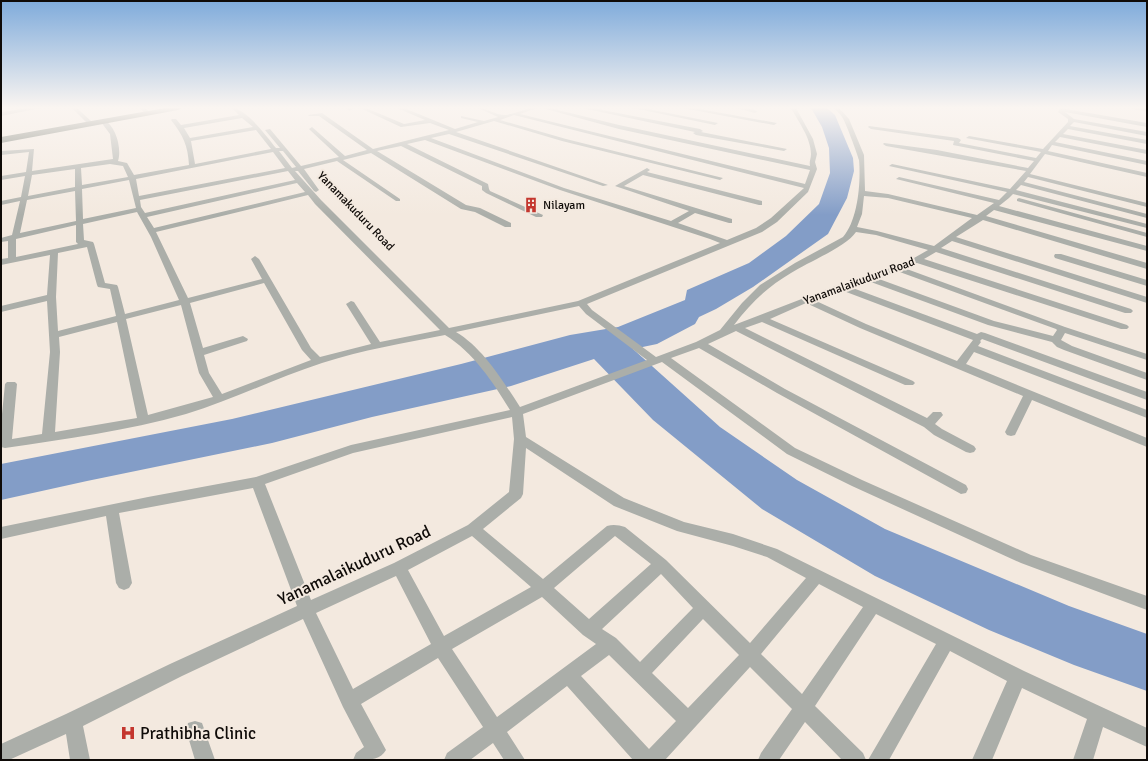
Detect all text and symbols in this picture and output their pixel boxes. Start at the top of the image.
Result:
street label: Yanamakuduru Road [314,169,397,254]
building icon: Nilayam [522,196,540,214]
place label: Nilayam [543,198,585,213]
street label: Yanamalaikuduru Road [801,254,917,309]
street label: Yanamalaikuduru Road [274,521,434,610]
place label: Prathibha Clinic [140,723,256,744]
hospital icon: Prathibha Clinic [119,724,137,742]

